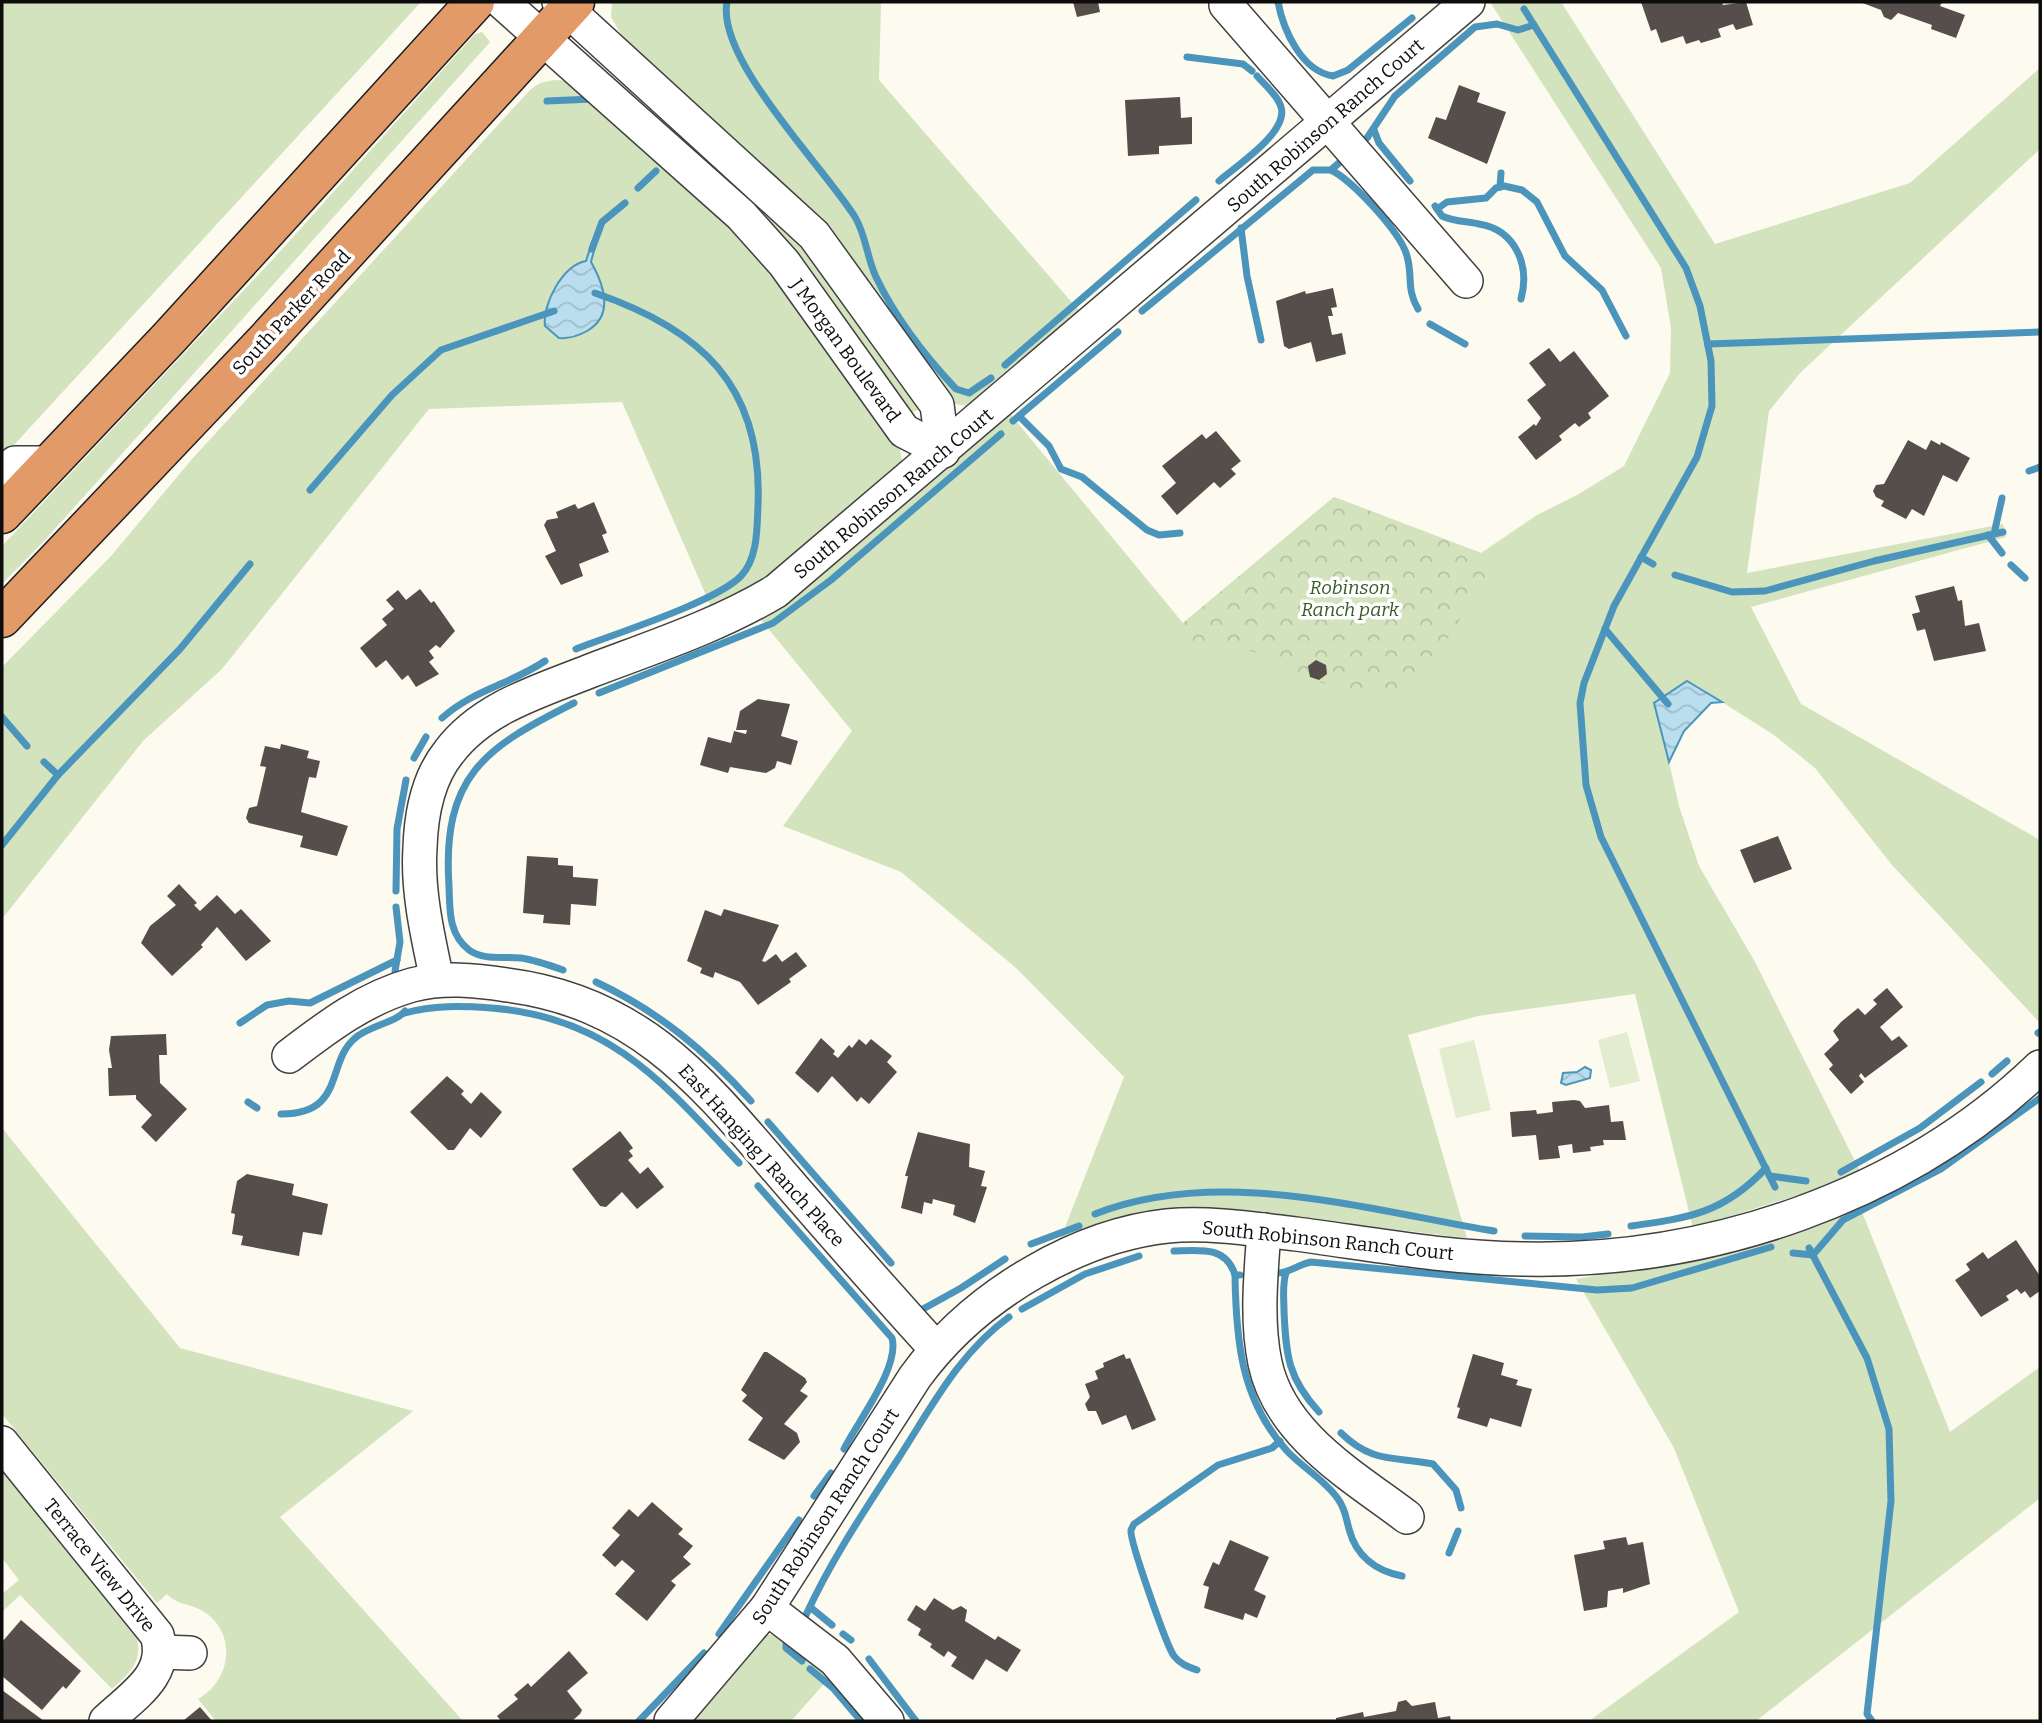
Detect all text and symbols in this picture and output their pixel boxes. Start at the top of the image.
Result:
street label: South Robinson Ranch Court [1222,34,1428,217]
street label: South Parker Road [227,245,355,380]
street label: J Morgan Boulevard [785,273,905,427]
street label: South Robinson Ranch Court [789,403,998,584]
park label: Robinson Ranch park [1301,576,1400,621]
street label: East Hanging J Ranch Place [674,1059,850,1251]
street label: South Robinson Ranch Court [1201,1216,1455,1265]
street label: South Robinson Ranch Court [747,1404,904,1629]
street label: Terrace View Drive [39,1494,160,1636]

